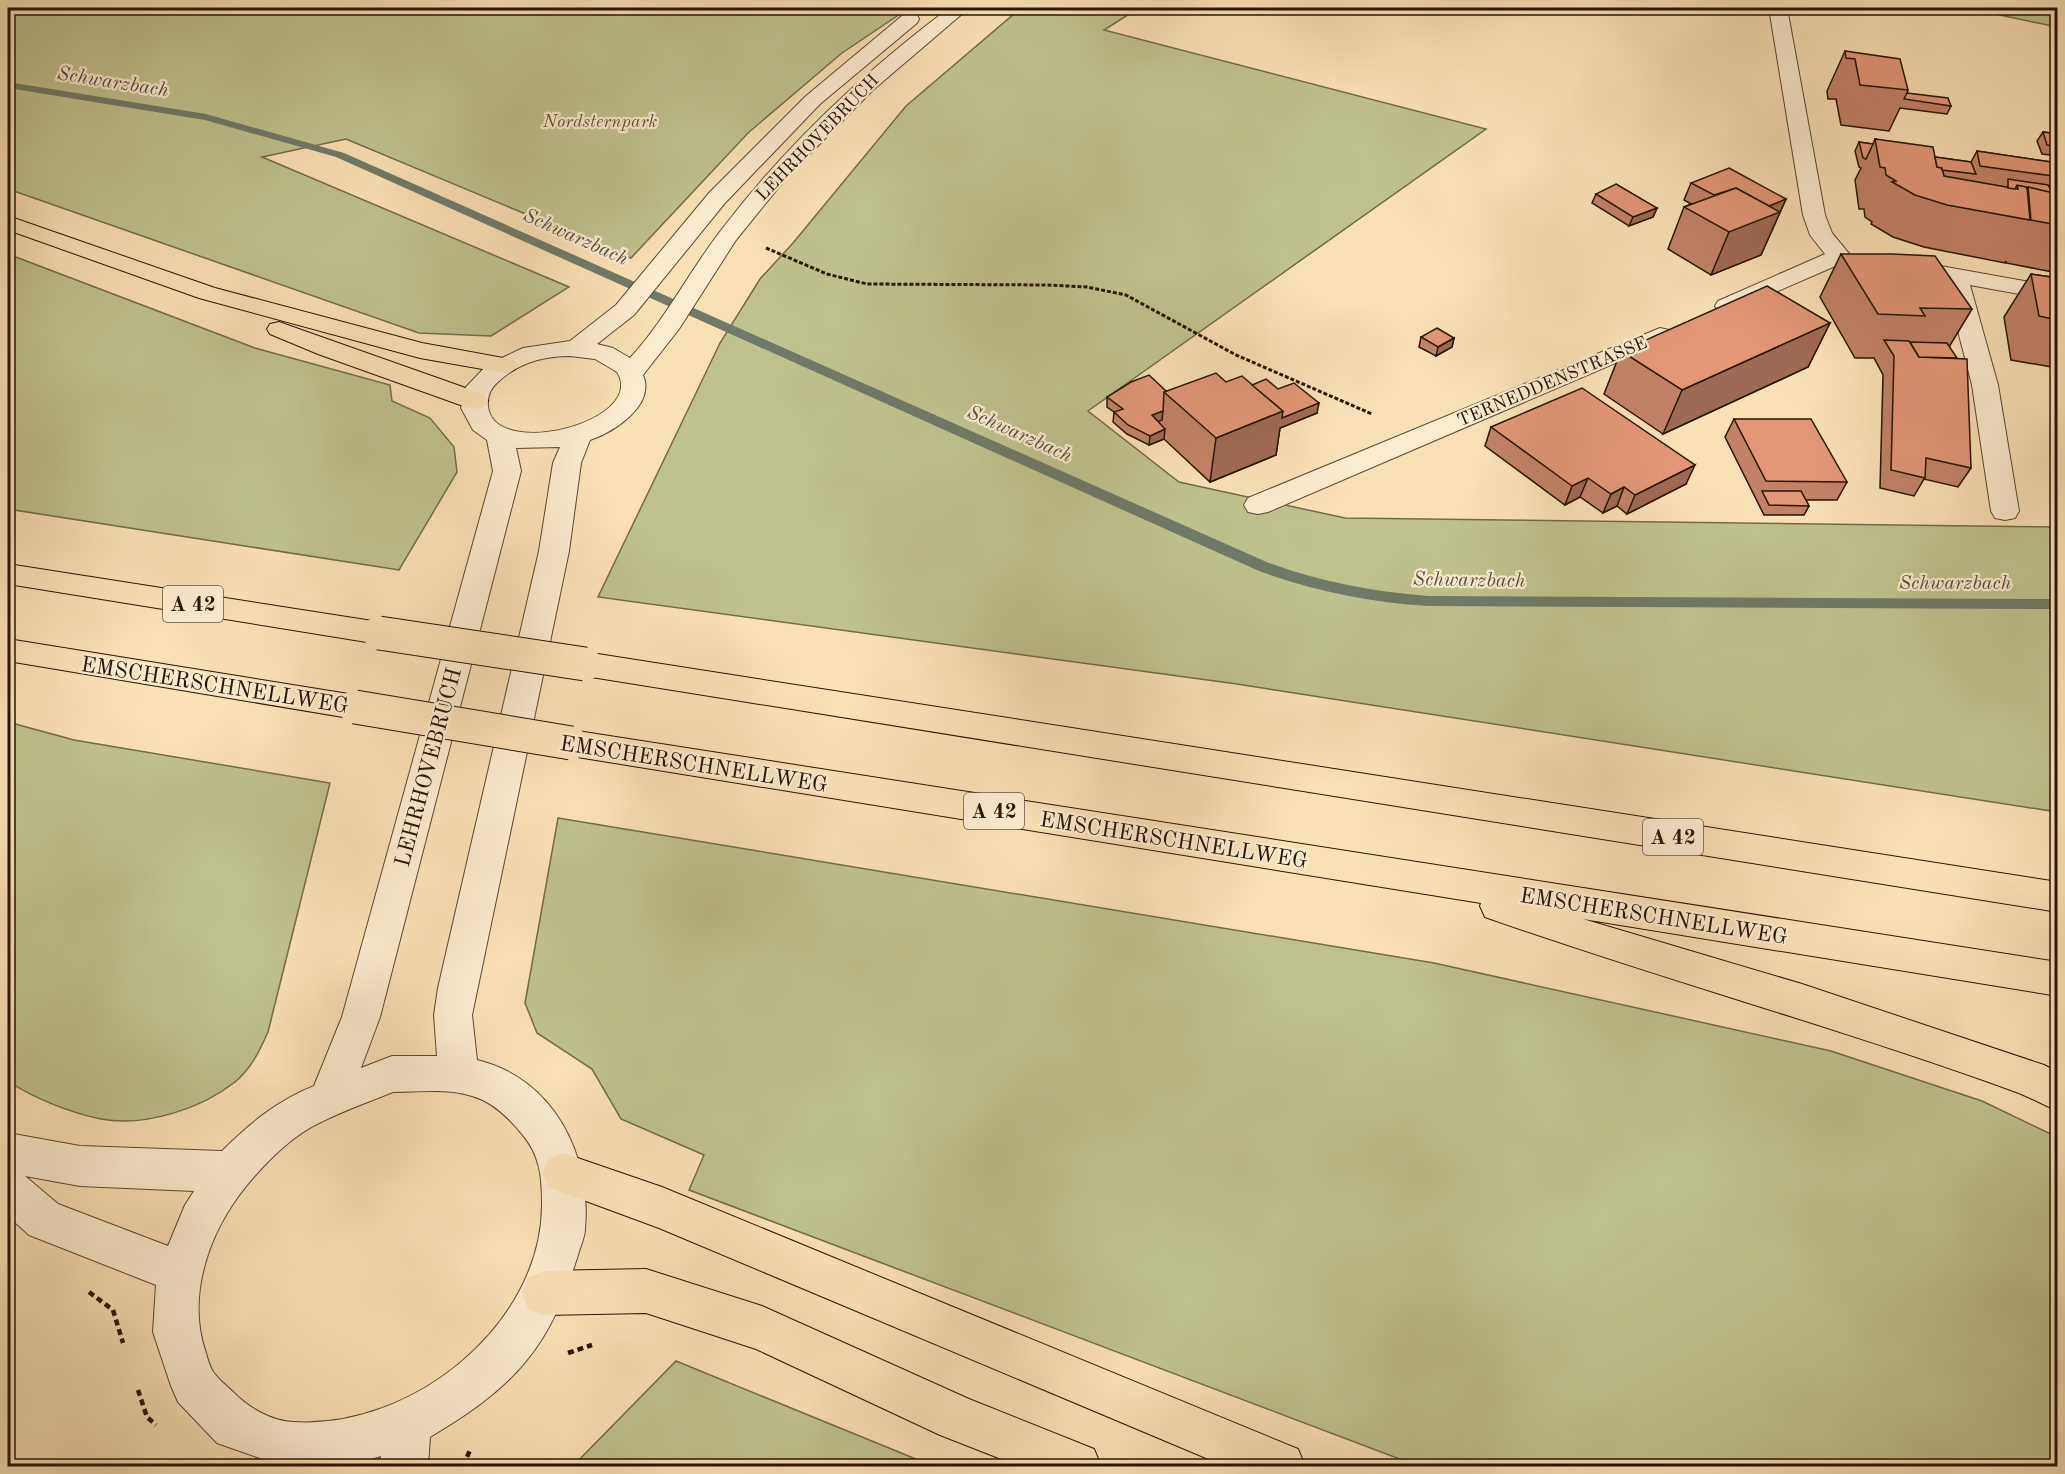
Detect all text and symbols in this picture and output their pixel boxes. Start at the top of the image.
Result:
water label: Schwarzbach [56,64,170,102]
street label: LEHRHOVEBRUCH [753,71,882,204]
park label: Nordsternpark [542,113,657,131]
water label: Schwarzbach [520,206,631,270]
street label: TERNEDDENSTRASSE [1455,334,1650,430]
water label: Schwarzbach [964,403,1075,467]
water label: Schwarzbach [1412,570,1525,592]
water label: Schwarzbach [1899,574,2011,594]
road number: A 42 [163,586,223,622]
street label: EMSCHERSCHNELLWEG [79,654,350,718]
street label: LEHRHOVEBRUCH [392,666,466,869]
street label: EMSCHERSCHNELLWEG [558,733,829,797]
road number: A 42 [964,793,1024,829]
street label: EMSCHERSCHNELLWEG [1038,809,1309,873]
road number: A 42 [1643,819,1703,855]
street label: EMSCHERSCHNELLWEG [1518,885,1789,949]

